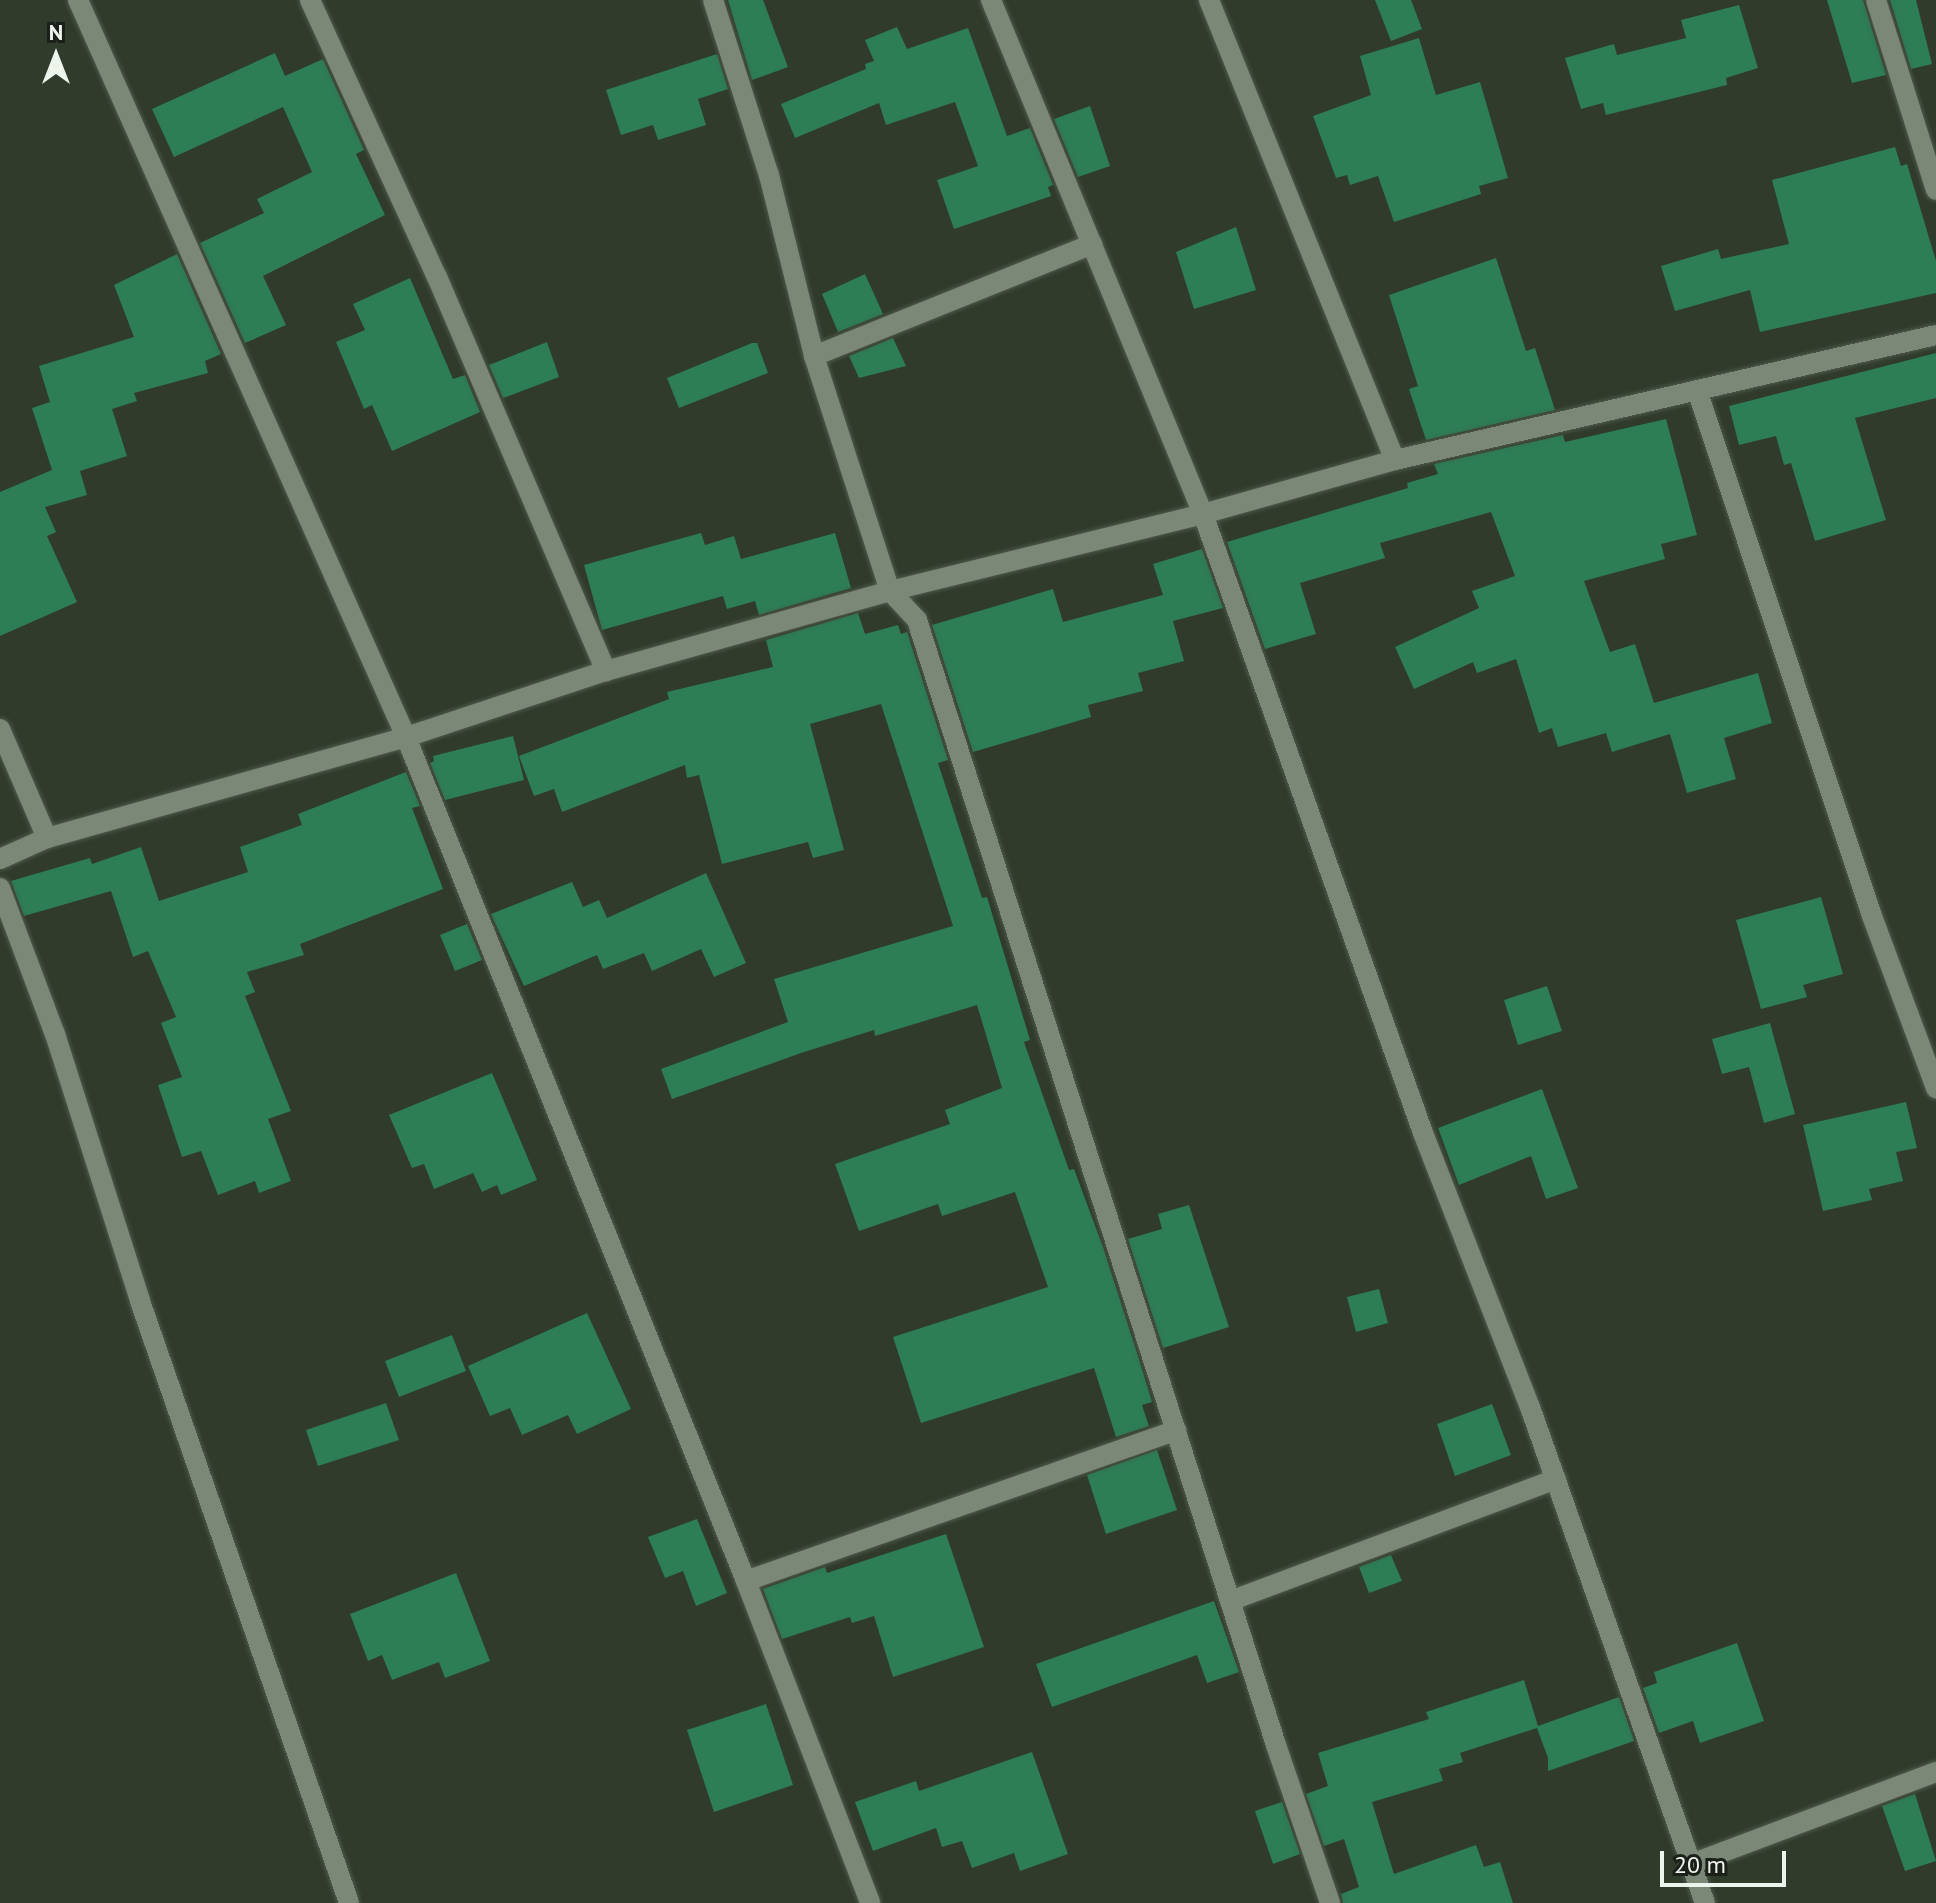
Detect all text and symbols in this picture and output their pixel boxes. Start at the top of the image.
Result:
north arrow [16,16,96,96]
text: N [49,18,63,46]
scale bar [1664,1835,1790,1885]
text: 20 m [1674,1849,1726,1880]

